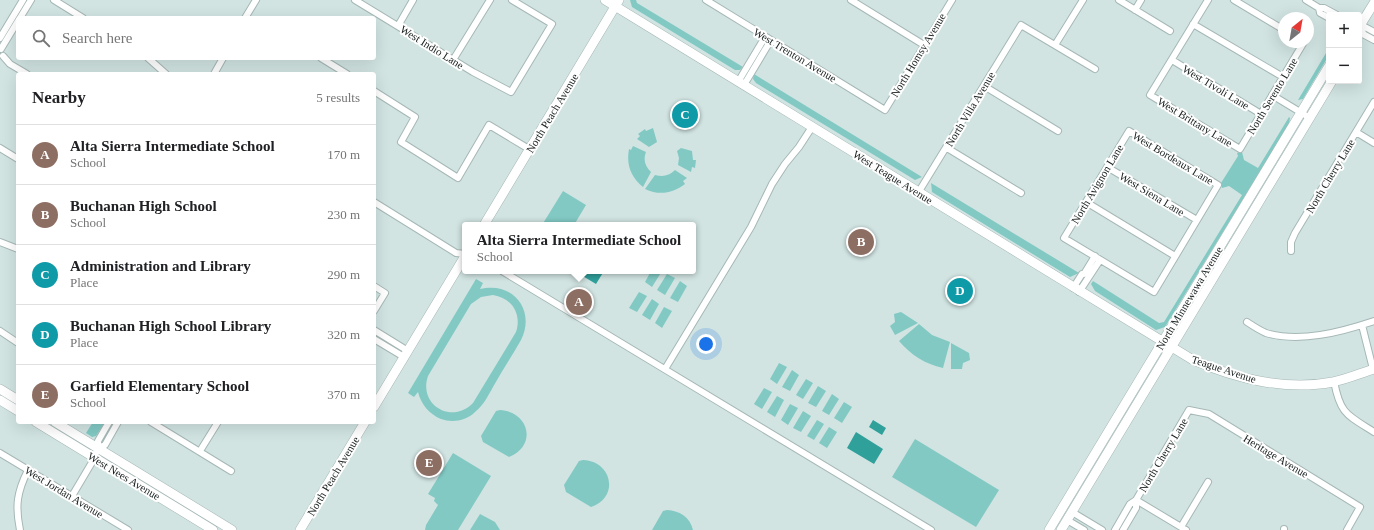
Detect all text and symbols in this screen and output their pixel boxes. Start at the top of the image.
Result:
street label: North Homsy Avenue [888,11,948,99]
north arrow [1278,12,1314,48]
map controls [1326,12,1362,84]
button: + [1326,12,1362,48]
search box [16,16,376,60]
street label: West Indio Lane [398,23,466,71]
street label: West Trenton Avenue [752,26,839,84]
icon: search [30,27,52,49]
text: Search here [62,30,132,46]
button: − [1326,48,1362,84]
street label: North Serento Lane [1245,56,1300,136]
street label: West Tivoli Lane [1181,62,1252,112]
street label: North Villa Avenue [943,69,997,149]
street label: North Peach Avenue [524,71,580,155]
text: Nearby [32,88,86,107]
text: 5 results [316,90,360,105]
street label: West Brittany Lane [1155,95,1235,149]
pin: C [672,100,698,130]
street label: West Bordeaux Lane [1130,129,1216,187]
street label: North Cherry Lane [1303,137,1357,215]
text: Alta Sierra Intermediate School [70,138,275,154]
street label: North Avignon Lane [1069,142,1125,226]
text: A [40,147,50,162]
text: 170 m [327,147,360,162]
street label: West Teague Avenue [851,148,935,206]
text: School [70,155,106,170]
street label: West Siena Lane [1117,170,1187,218]
text: Buchanan High School [70,198,217,214]
text: B [41,207,49,222]
text: 230 m [327,207,360,222]
text: School [70,215,106,230]
popup [462,222,696,274]
pin: B [848,227,874,257]
text: Alta Sierra Intermediate School [477,232,681,248]
street label: North Minnewawa Avenue [1153,244,1225,352]
text: School [477,249,513,264]
text: Administration and Library [70,258,251,274]
text: C [40,267,50,282]
text: 290 m [327,267,360,282]
text: Place [70,275,98,290]
pin: D [947,276,973,306]
pin: A [566,287,592,317]
text: Buchanan High School Library [70,318,271,334]
text: D [40,327,50,342]
text: 320 m [327,327,360,342]
your location [696,334,716,354]
text: Place [70,335,98,350]
street label: Teague Avenue [1190,353,1258,385]
text: Garfield Elementary School [70,378,249,394]
text: E [41,387,49,402]
text: 370 m [327,387,360,402]
text: School [70,395,106,410]
street label: North Cherry Lane [1136,416,1190,494]
street label: Heritage Avenue [1241,432,1311,480]
street label: North Peach Avenue [305,434,361,518]
pin: E [416,448,442,478]
street label: West Nees Avenue [86,450,162,502]
street label: West Jordan Avenue [23,464,105,520]

